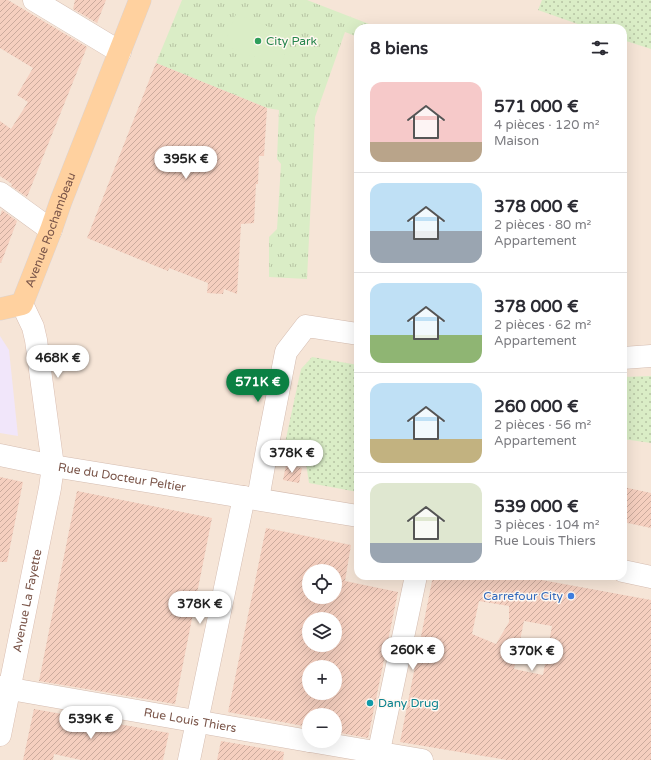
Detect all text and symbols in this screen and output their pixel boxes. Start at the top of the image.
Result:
place label: City Park [266,34,318,48]
marker: City Park [253,36,263,46]
icon: filters [589,37,611,59]
text: 8 biens [370,38,428,59]
text: 571 000 € [494,96,579,117]
icon: home [402,98,450,146]
text: 4 pièces · 120 m² [494,117,600,133]
text: Maison [494,133,539,149]
pin: 395K € [153,146,219,180]
text: 395K € [163,151,209,167]
street label: Avenue Rochambeau [22,170,79,289]
text: 378 000 € [494,196,579,217]
icon: home [402,199,450,247]
text: 2 pièces · 80 m² [494,217,591,233]
text: Appartement [494,233,577,249]
text: 378 000 € [494,296,579,317]
icon: home [402,299,450,347]
text: 2 pièces · 62 m² [494,317,591,333]
text: Appartement [494,333,577,349]
pin: 468K € [25,345,91,379]
text: 468K € [35,350,81,366]
pin: 571K € [225,369,291,403]
text: 571K € [235,374,281,390]
text: 260 000 € [494,396,579,417]
icon: home [402,399,450,447]
text: 2 pièces · 56 m² [494,417,591,433]
text: Appartement [494,433,577,449]
pin: 378K € [259,440,325,474]
text: 378K € [269,445,315,461]
street label: Rue du Docteur Peltier [57,460,187,495]
text: 539 000 € [494,496,579,517]
icon: home [402,499,450,547]
text: 3 pièces · 104 m² [494,517,600,533]
text: Rue Louis Thiers [494,533,596,549]
street label: Avenue La Fayette [10,548,45,654]
map controls [302,564,342,748]
button: locate [302,564,342,604]
place label: Carrefour City [483,589,564,603]
pin: 378K € [167,591,233,625]
marker: Carrefour City [566,591,576,601]
text: 378K € [177,596,223,612]
button: layers [302,612,342,652]
pin: 260K € [380,637,446,671]
pin: 370K € [499,638,565,672]
text: 260K € [390,642,436,658]
text: 370K € [509,643,555,659]
button: + [302,660,342,700]
place label: Dany Drug [378,696,439,710]
marker: Dany Drug [365,698,375,708]
street label: Rue Louis Thiers [143,705,238,735]
pin: 539K € [58,706,124,740]
button: − [302,708,342,748]
text: 539K € [68,711,114,727]

